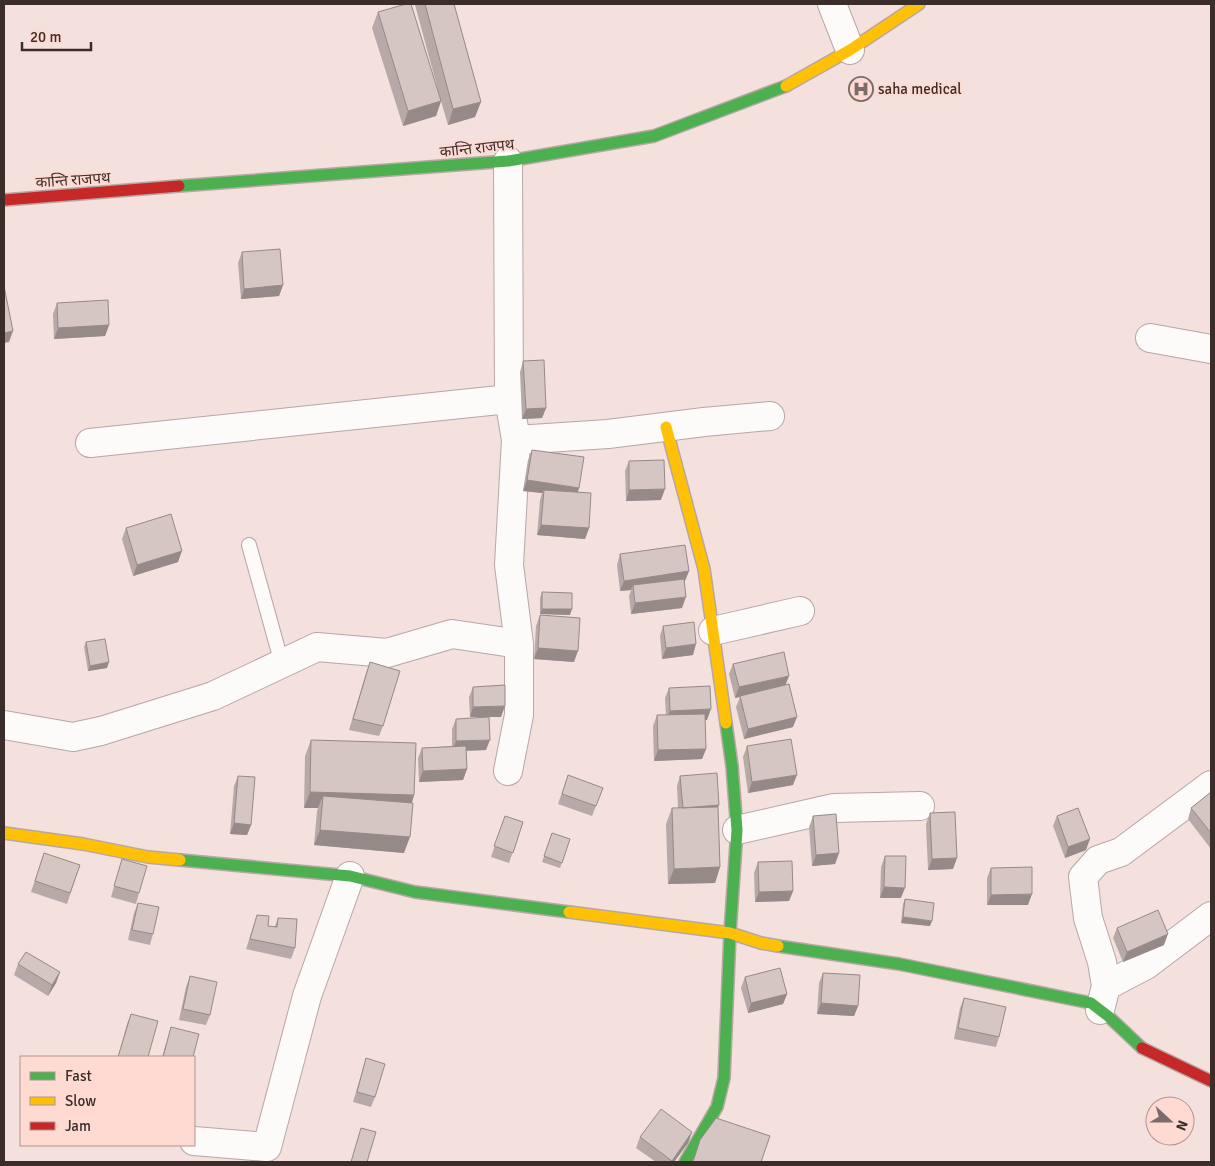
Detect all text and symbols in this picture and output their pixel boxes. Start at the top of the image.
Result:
scale bar [22,20,91,52]
text: 20 m [30,28,61,46]
hospital icon: saha medical [848,76,874,102]
place label: saha medical [878,80,962,98]
street label: कान्ति राजपथ [439,135,516,161]
street label: कान्ति राजपथ [35,168,111,192]
legend [20,1056,195,1146]
text: Fast [65,1067,92,1085]
text: Slow [65,1092,96,1110]
north arrow [1145,1096,1195,1146]
text: Jam [65,1117,91,1135]
text: N [1172,1118,1191,1133]

